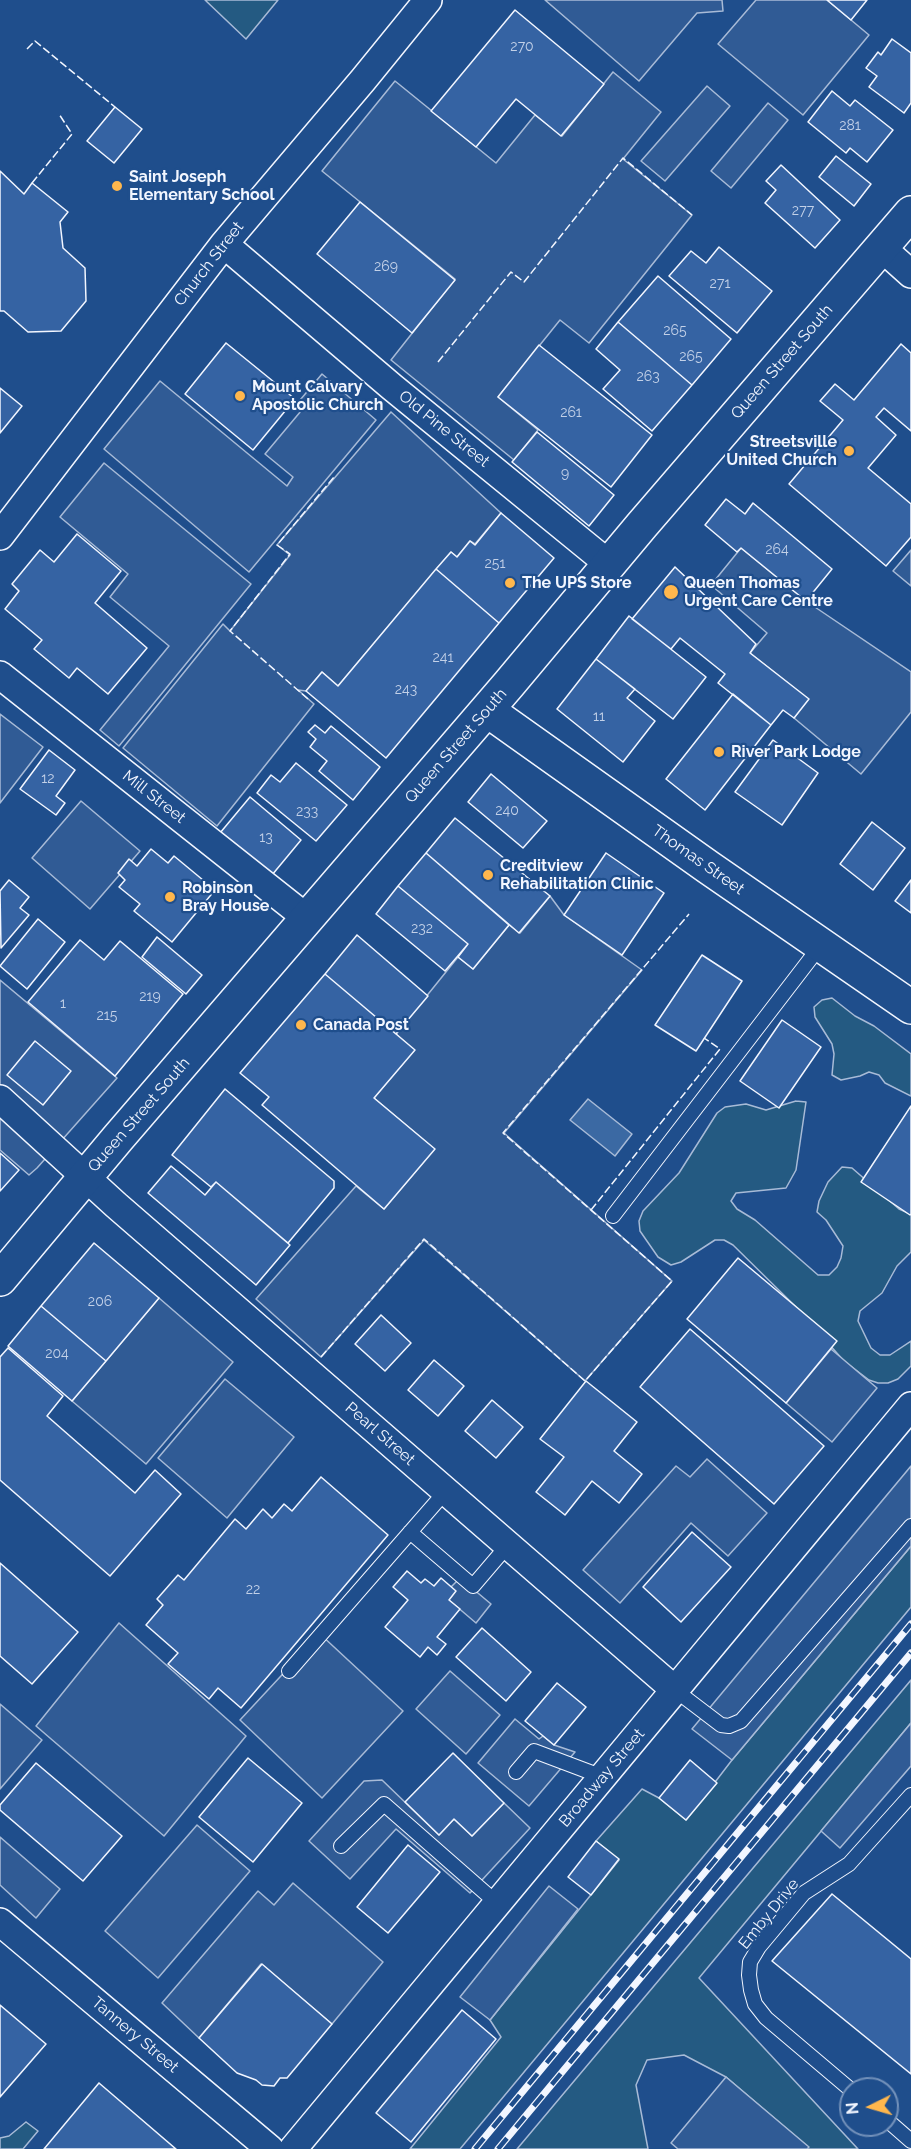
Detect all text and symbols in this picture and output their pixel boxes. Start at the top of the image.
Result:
house number: 270 [510,39,534,55]
house number: 281 [839,118,861,134]
place label: Saint Joseph Elementary School [129,167,274,205]
marker: Saint Joseph Elementary School [110,179,124,193]
house number: 277 [792,203,814,219]
street label: Church Street [170,218,248,310]
house number: 269 [374,259,398,275]
house number: 271 [710,276,730,292]
street label: Queen Street South [727,301,837,423]
house number: 265 [663,323,687,339]
house number: 265 [679,349,703,365]
house number: 263 [636,369,660,385]
place label: Mount Calvary Apostolic Church [252,377,384,415]
street label: Old Pine Street [395,387,493,471]
marker: Mount Calvary Apostolic Church [233,389,247,403]
house number: 261 [560,405,582,421]
place label: Streetsville United Church [726,432,837,470]
marker: Streetsville United Church [842,444,856,458]
house number: 9 [561,466,569,482]
house number: 264 [765,542,789,558]
house number: 251 [485,556,505,572]
place label: The UPS Store [522,573,632,593]
place label: Queen Thomas Urgent Care Centre [684,573,833,611]
marker: The UPS Store [503,576,517,590]
marker: Queen Thomas Urgent Care Centre [662,583,680,601]
house number: 241 [433,650,453,666]
house number: 243 [395,682,417,698]
street label: Queen Street South [401,685,511,807]
house number: 11 [593,709,605,725]
place label: River Park Lodge [731,742,861,762]
marker: River Park Lodge [712,745,726,759]
street label: Mill Street [119,766,189,828]
house number: 12 [41,771,55,787]
house number: 240 [495,803,519,819]
house number: 233 [296,804,318,820]
street label: Thomas Street [648,821,748,899]
house number: 13 [259,830,273,846]
place label: Creditview Rehabilitation Clinic [500,856,654,894]
marker: Creditview Rehabilitation Clinic [481,868,495,882]
place label: Robinson Bray House [182,878,269,916]
marker: Robinson Bray House [163,890,177,904]
house number: 232 [411,921,433,937]
house number: 219 [139,989,161,1005]
house number: 1 [60,996,66,1012]
house number: 215 [97,1008,117,1024]
place label: Canada Post [313,1015,409,1035]
marker: Canada Post [294,1018,308,1032]
street label: Queen Street South [84,1054,194,1176]
house number: 206 [88,1294,112,1310]
house number: 204 [45,1346,69,1362]
street label: Pearl Street [341,1398,419,1470]
house number: 22 [246,1582,260,1598]
street label: Broadway Street [555,1725,649,1831]
street label: Emby Drive [735,1875,803,1953]
street label: Tannery Street [88,1993,182,2077]
north arrow [839,2077,899,2137]
text: N [843,2102,863,2115]

